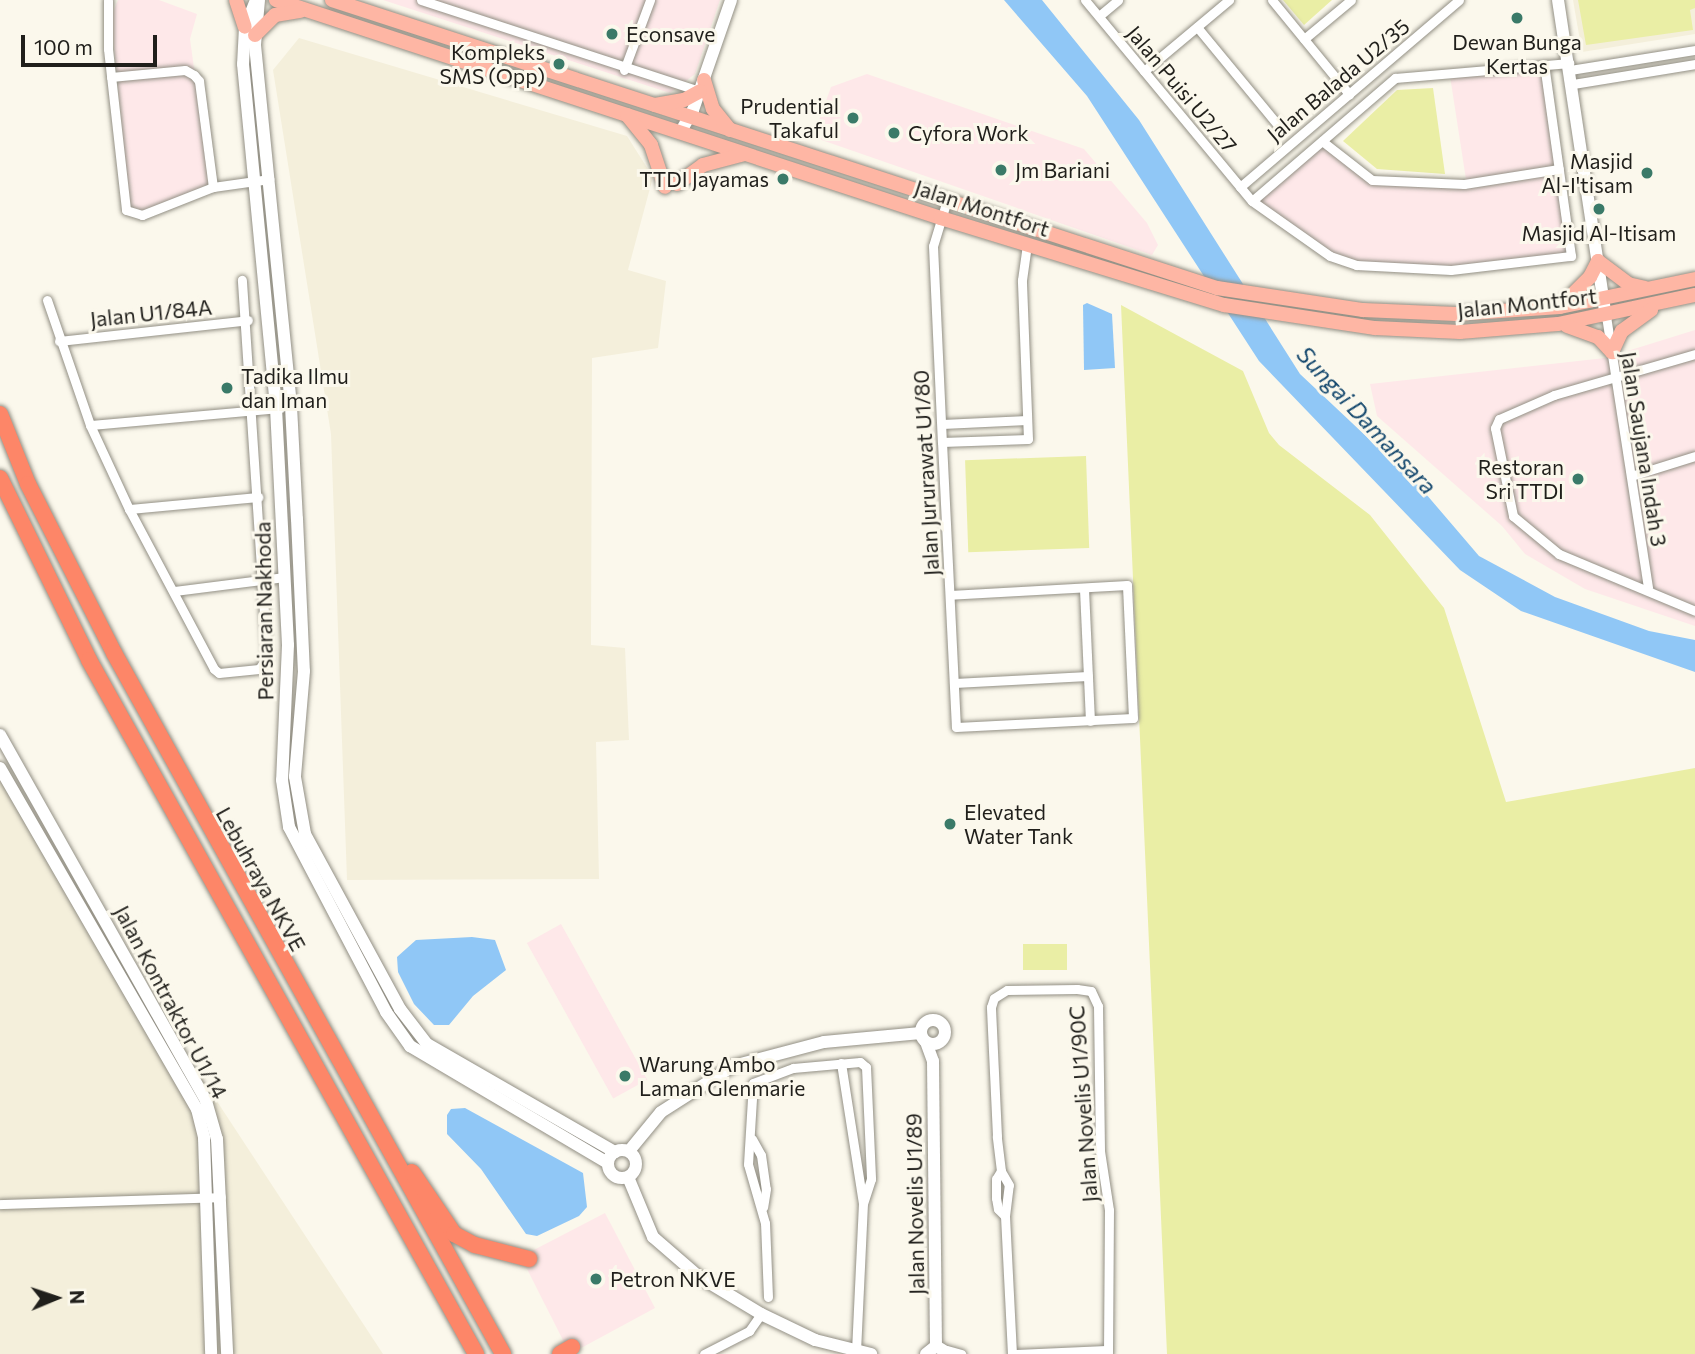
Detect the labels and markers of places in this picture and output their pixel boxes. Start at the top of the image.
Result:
marker: Dewan Bunga Kertas [1509,10,1525,26]
place label: Econsave [626,21,715,47]
marker: Econsave [604,26,620,42]
place label: Dewan Bunga Kertas [1452,29,1582,79]
place label: Kompleks SMS (Opp) [440,39,545,89]
marker: Kompleks SMS (Opp) [551,56,567,72]
place label: Prudential Takaful [740,93,839,143]
marker: Prudential Takaful [845,110,861,126]
place label: Cyfora Work [908,120,1029,146]
marker: Cyfora Work [886,125,902,141]
place label: Masjid Al-I'tisam [1541,148,1633,198]
place label: Jm Bariani [1015,157,1110,183]
marker: Jm Bariani [993,162,1009,178]
marker: Masjid Al-I'tisam [1639,165,1655,181]
place label: TTDI Jayamas [639,166,769,192]
marker: TTDI Jayamas [775,171,791,187]
marker: Masjid Al-Itisam [1591,201,1607,217]
place label: Masjid Al-Itisam [1522,220,1676,246]
place label: Tadika Ilmu dan Iman [241,363,349,413]
marker: Tadika Ilmu dan Iman [219,380,235,396]
place label: Restoran Sri TTDI [1478,454,1564,504]
marker: Restoran Sri TTDI [1570,471,1586,487]
place label: Elevated Water Tank [964,799,1073,849]
marker: Elevated Water Tank [942,816,958,832]
place label: Warung Ambo Laman Glenmarie [639,1051,805,1101]
marker: Warung Ambo Laman Glenmarie [617,1068,633,1084]
place label: Petron NKVE [610,1266,736,1292]
marker: Petron NKVE [588,1271,604,1287]

